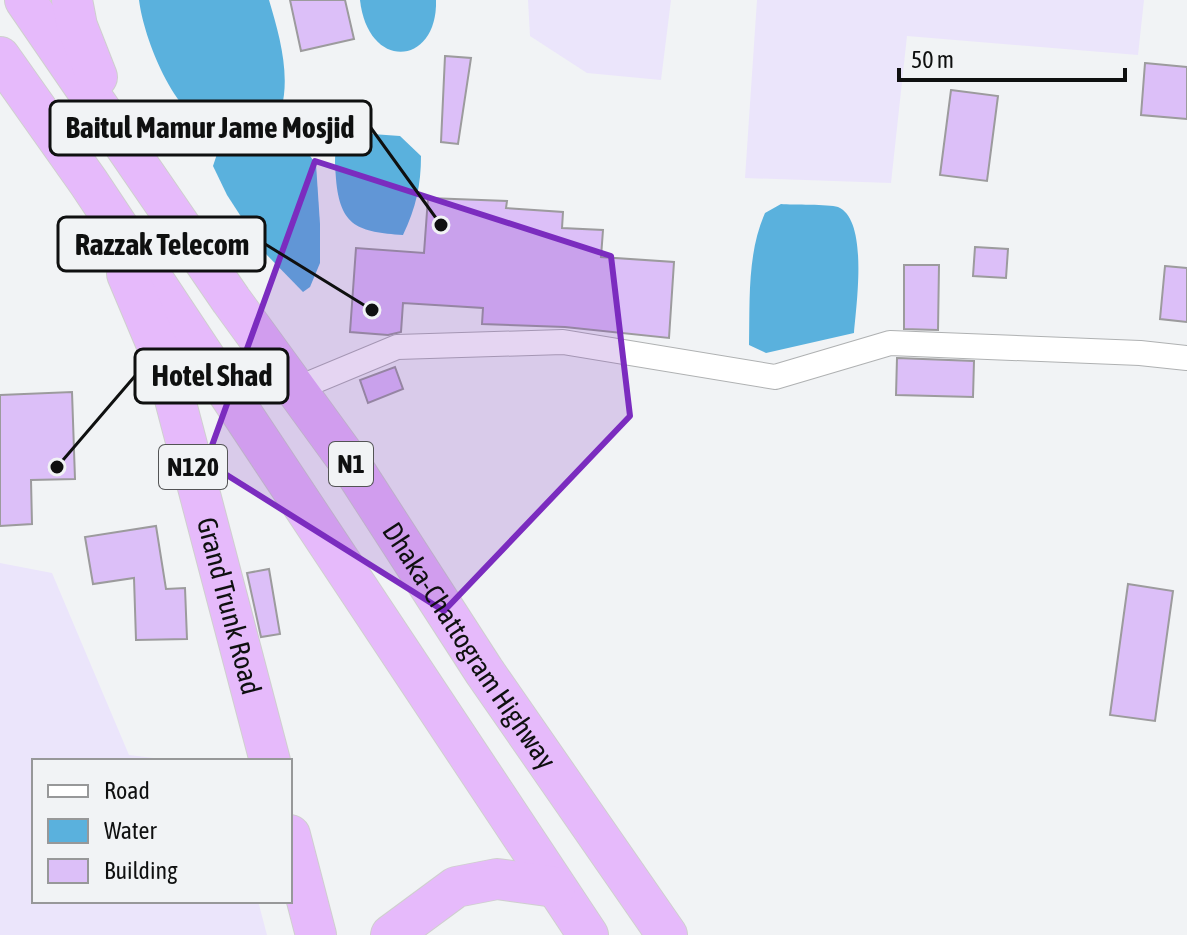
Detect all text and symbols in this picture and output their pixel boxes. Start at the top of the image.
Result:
scale bar [899,32,1125,82]
text: 50 m [911,46,954,73]
callout: Baitul Mamur Jame Mosjid [50,101,371,155]
text: Baitul Mamur Jame Mosjid [65,110,355,144]
callout: Razzak Telecom [58,217,265,271]
text: Razzak Telecom [75,227,249,261]
callout: Hotel Shad [135,349,288,403]
text: Hotel Shad [152,358,272,392]
road number: N1 [329,442,373,486]
road number: N120 [159,445,227,489]
street label: Grand Trunk Road [191,514,268,698]
street label: Dhaka-Chattogram Highway [376,516,563,775]
legend [32,759,292,903]
text: Road [104,777,150,804]
text: Water [104,817,157,844]
text: Building [104,857,178,884]

